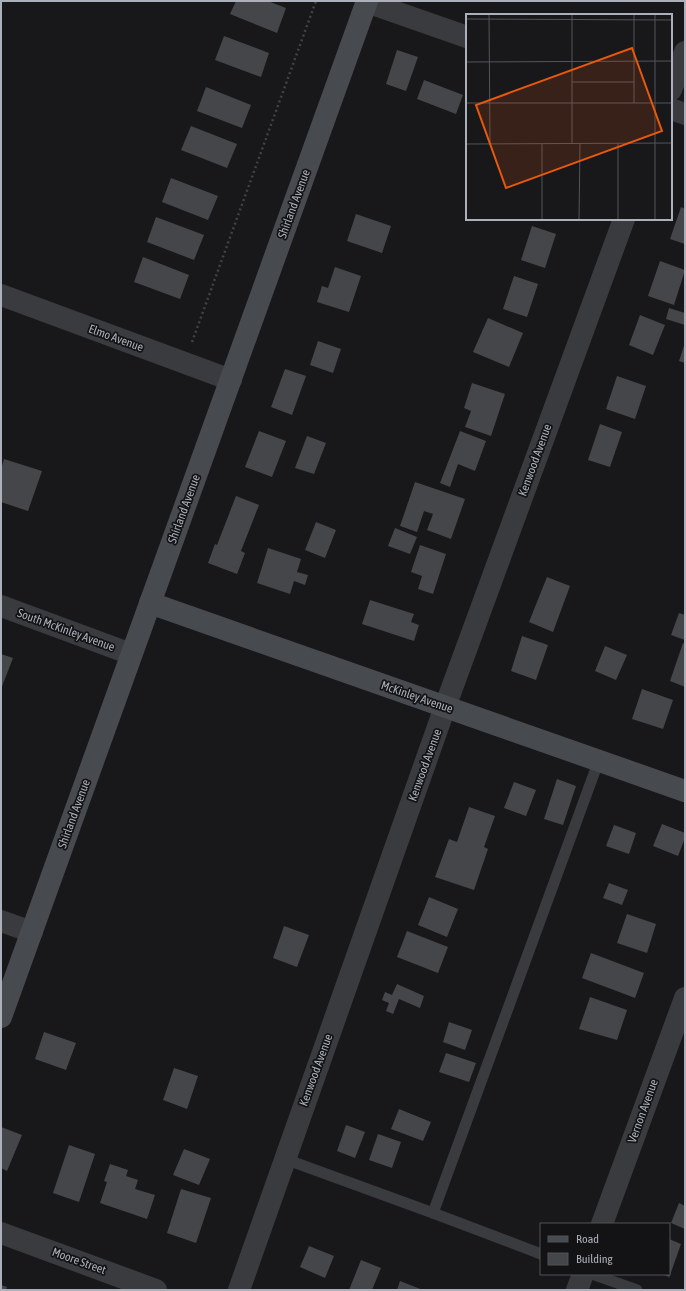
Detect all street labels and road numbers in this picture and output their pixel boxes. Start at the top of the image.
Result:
street label: Shirland Avenue [275,168,313,240]
street label: Elmo Avenue [87,322,145,354]
street label: Kenwood Avenue [515,422,555,498]
street label: Shirland Avenue [165,473,203,545]
street label: South McKinley Avenue [15,606,117,654]
street label: McKinley Avenue [379,678,455,716]
street label: Kenwood Avenue [405,727,445,803]
street label: Shirland Avenue [55,778,93,850]
street label: Kenwood Avenue [296,1032,336,1108]
street label: Vernon Avenue [625,1077,661,1145]
street label: Moore Street [50,1245,108,1277]

